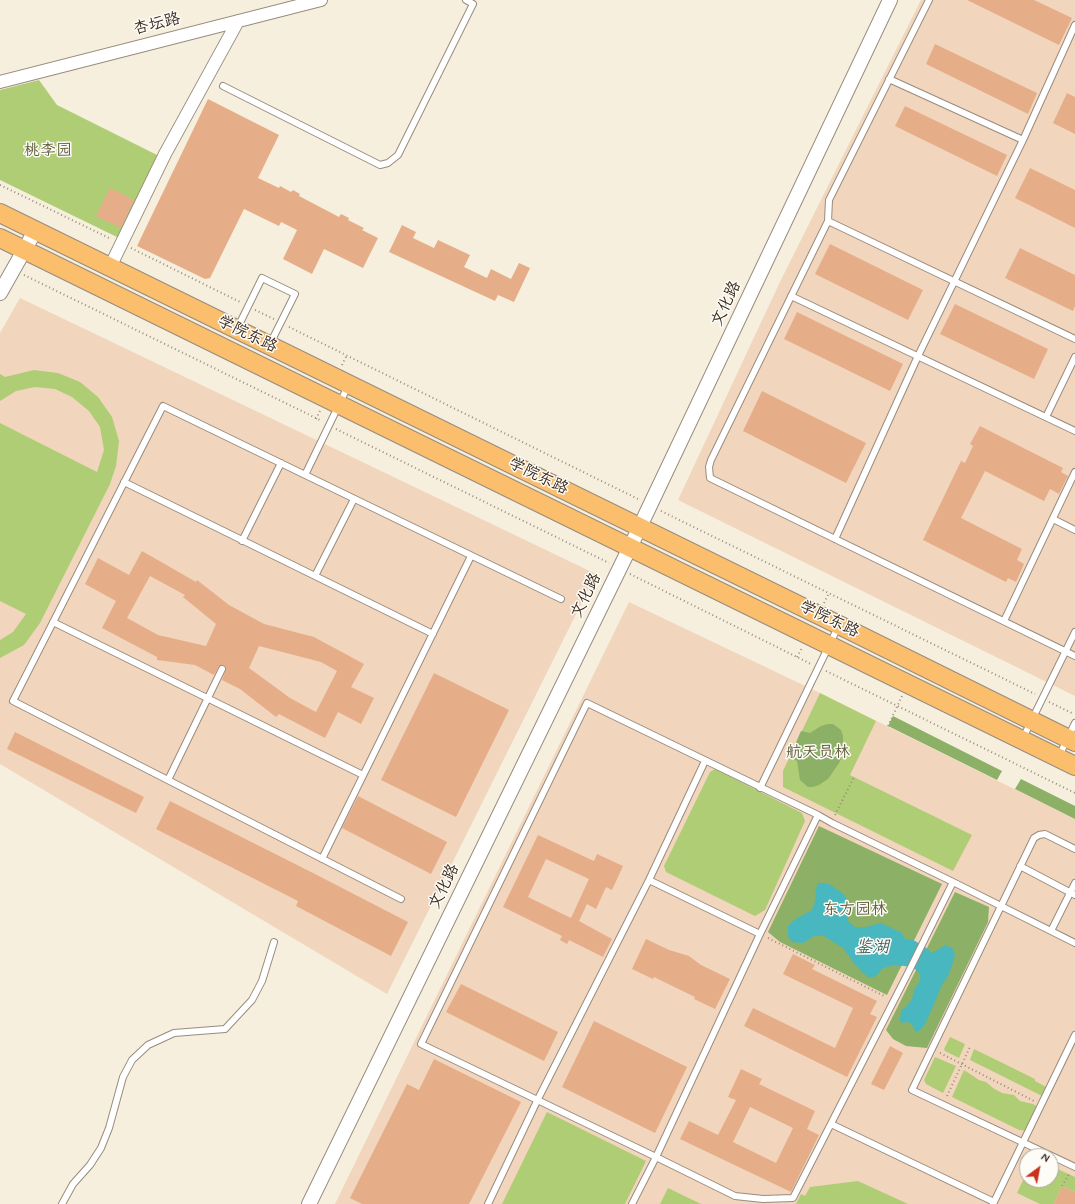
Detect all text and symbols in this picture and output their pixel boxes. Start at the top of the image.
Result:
street label: 杏坛路 [131,10,183,40]
park label: 桃李园 [24,142,72,162]
street label: 文化路 [708,278,746,330]
street label: 学院东路 [214,312,280,358]
street label: 学院东路 [505,454,571,500]
street label: 文化路 [568,570,606,622]
street label: 学院东路 [796,597,862,643]
park label: 航天员林 [786,744,850,764]
street label: 文化路 [426,861,464,913]
park label: 东方园林 [823,901,887,921]
water label: 鉴湖 [855,938,889,958]
north arrow [1019,1148,1059,1188]
text: N [1038,1151,1052,1167]

